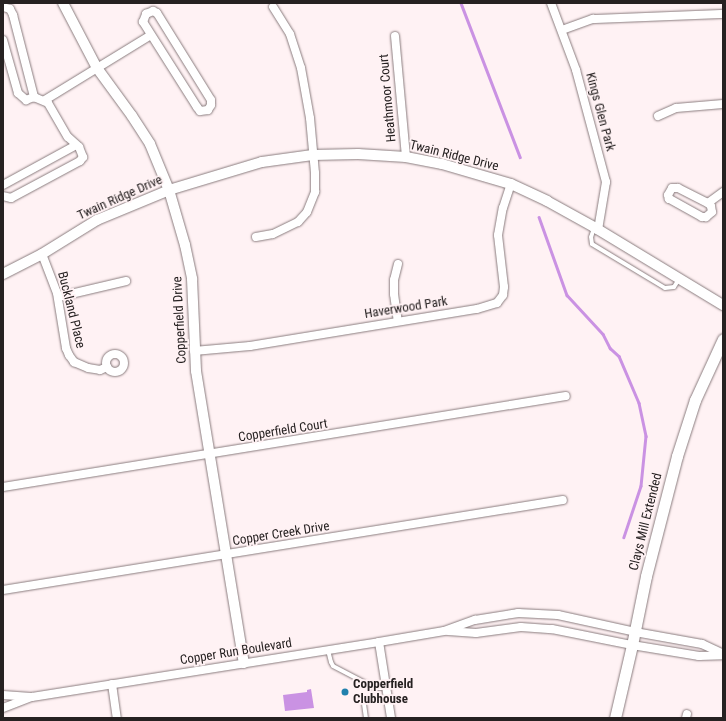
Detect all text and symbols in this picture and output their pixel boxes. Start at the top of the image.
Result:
street label: Heathmoor Court [376,53,400,143]
street label: Kings Glen Park [582,71,618,153]
street label: Twain Ridge Drive [408,137,500,175]
street label: Twain Ridge Drive [75,172,165,224]
street label: Buckland Place [54,270,88,350]
street label: Copperfield Drive [170,276,190,364]
street label: Haverwood Park [363,294,449,322]
street label: Copperfield Court [237,416,329,446]
street label: Clays Mill Extended [626,472,666,572]
street label: Copper Creek Drive [231,519,331,549]
street label: Copper Run Boulevard [179,635,293,669]
place label: Copperfield Clubhouse [353,677,413,708]
marker: Copperfield Clubhouse [340,687,350,697]

